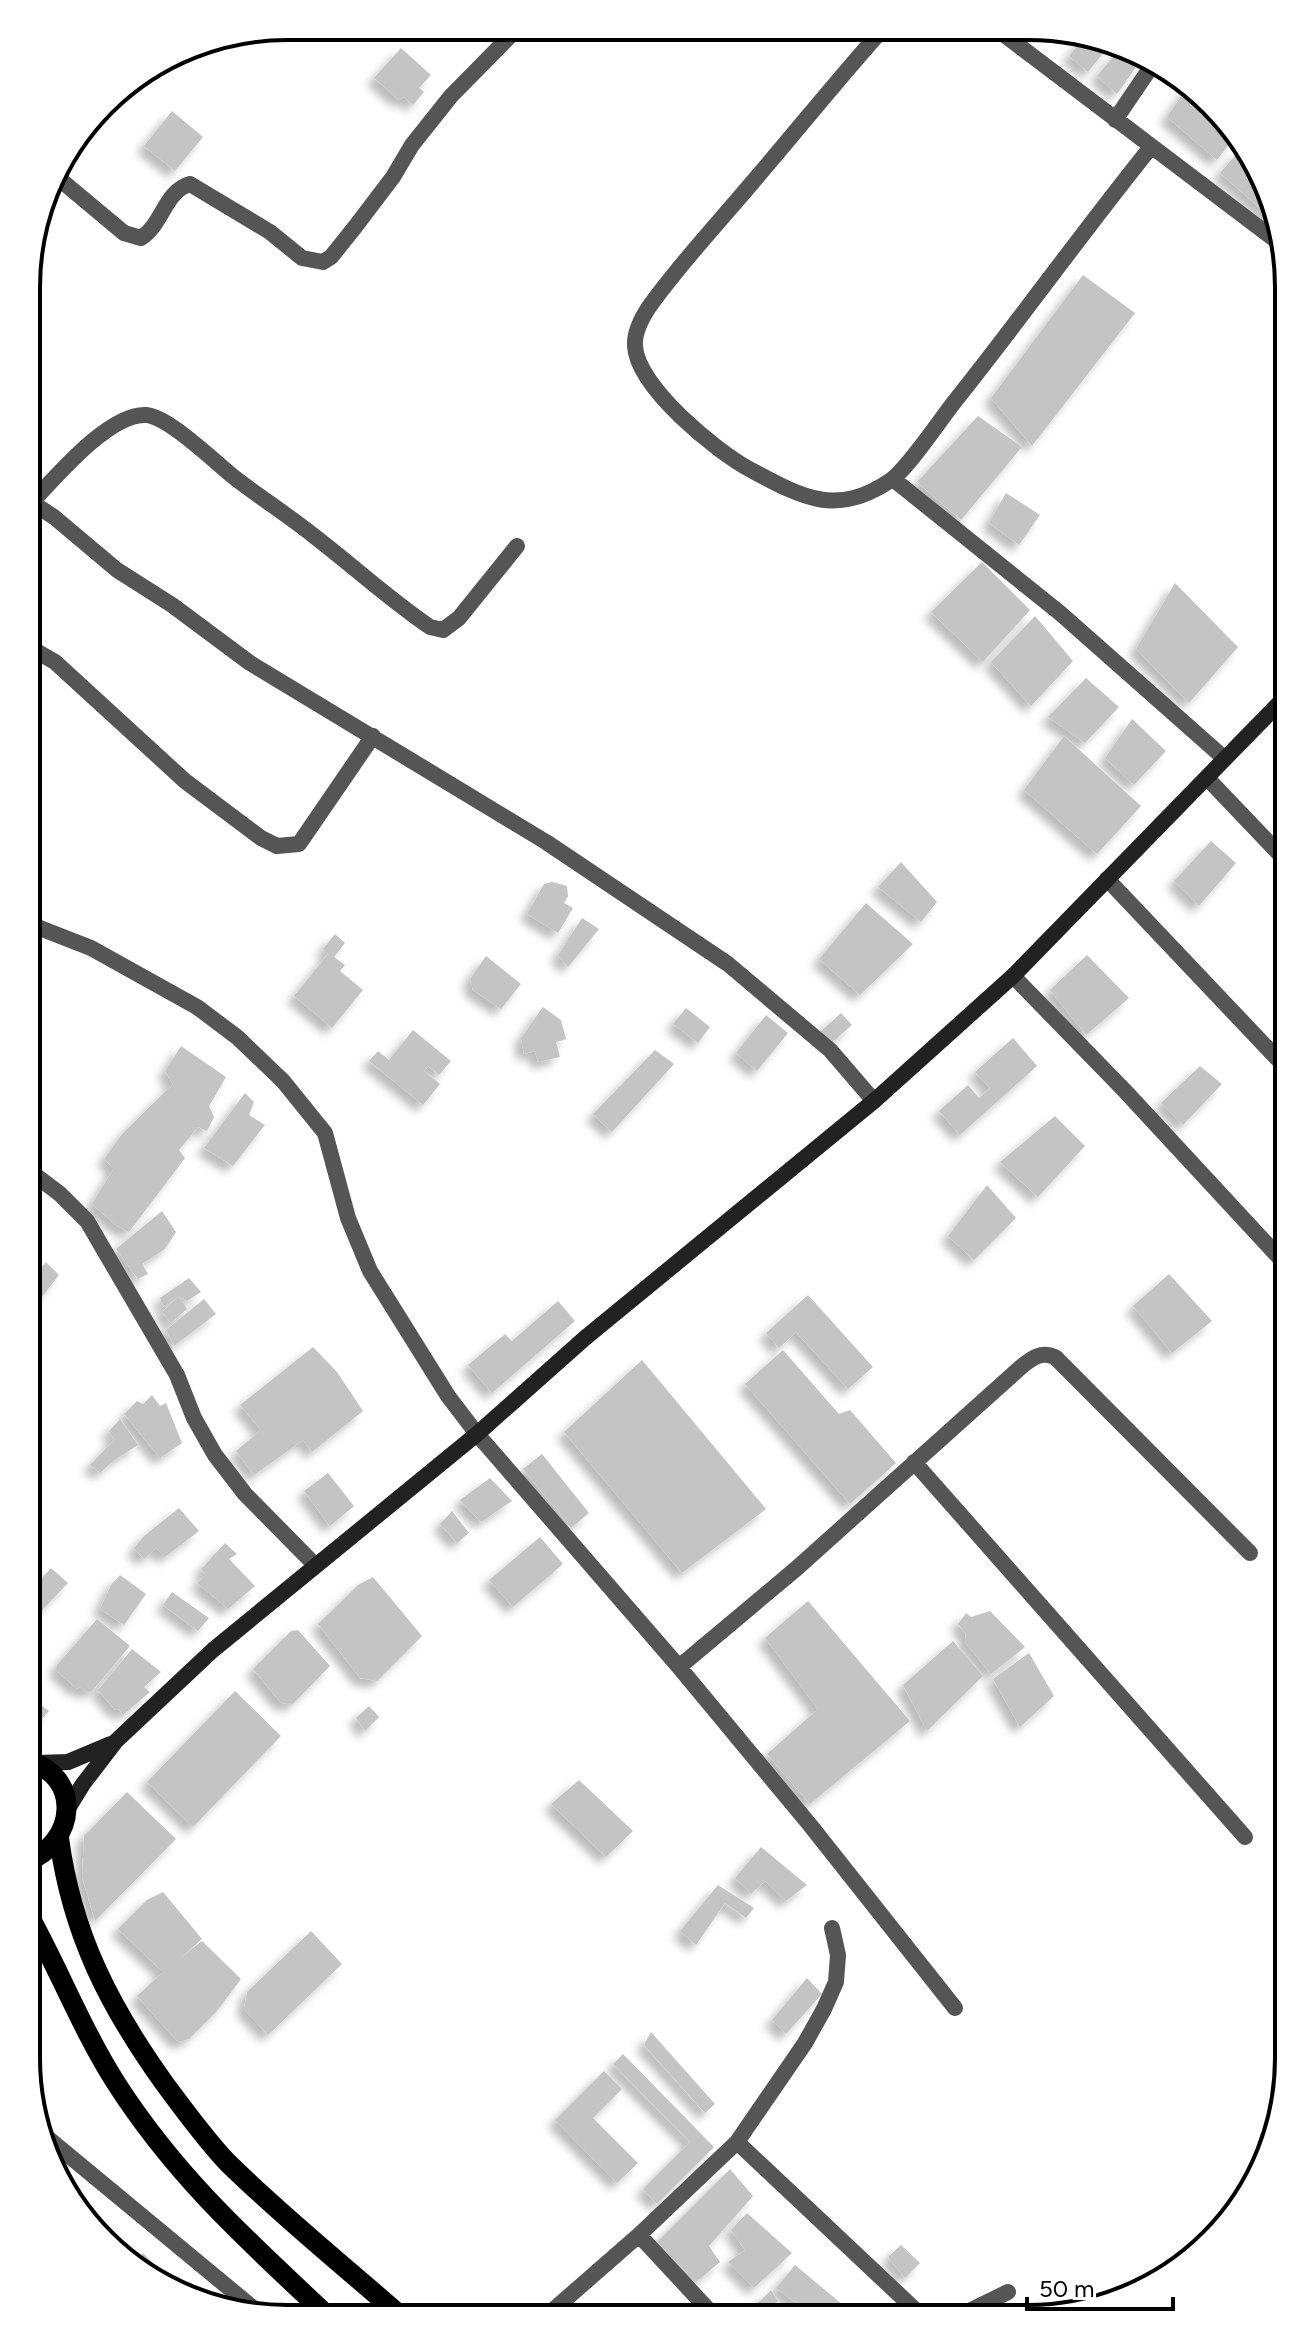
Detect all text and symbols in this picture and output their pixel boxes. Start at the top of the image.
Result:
scale bar [1027,2261,1173,2311]
text: 50 m [1039,2274,1095,2303]

